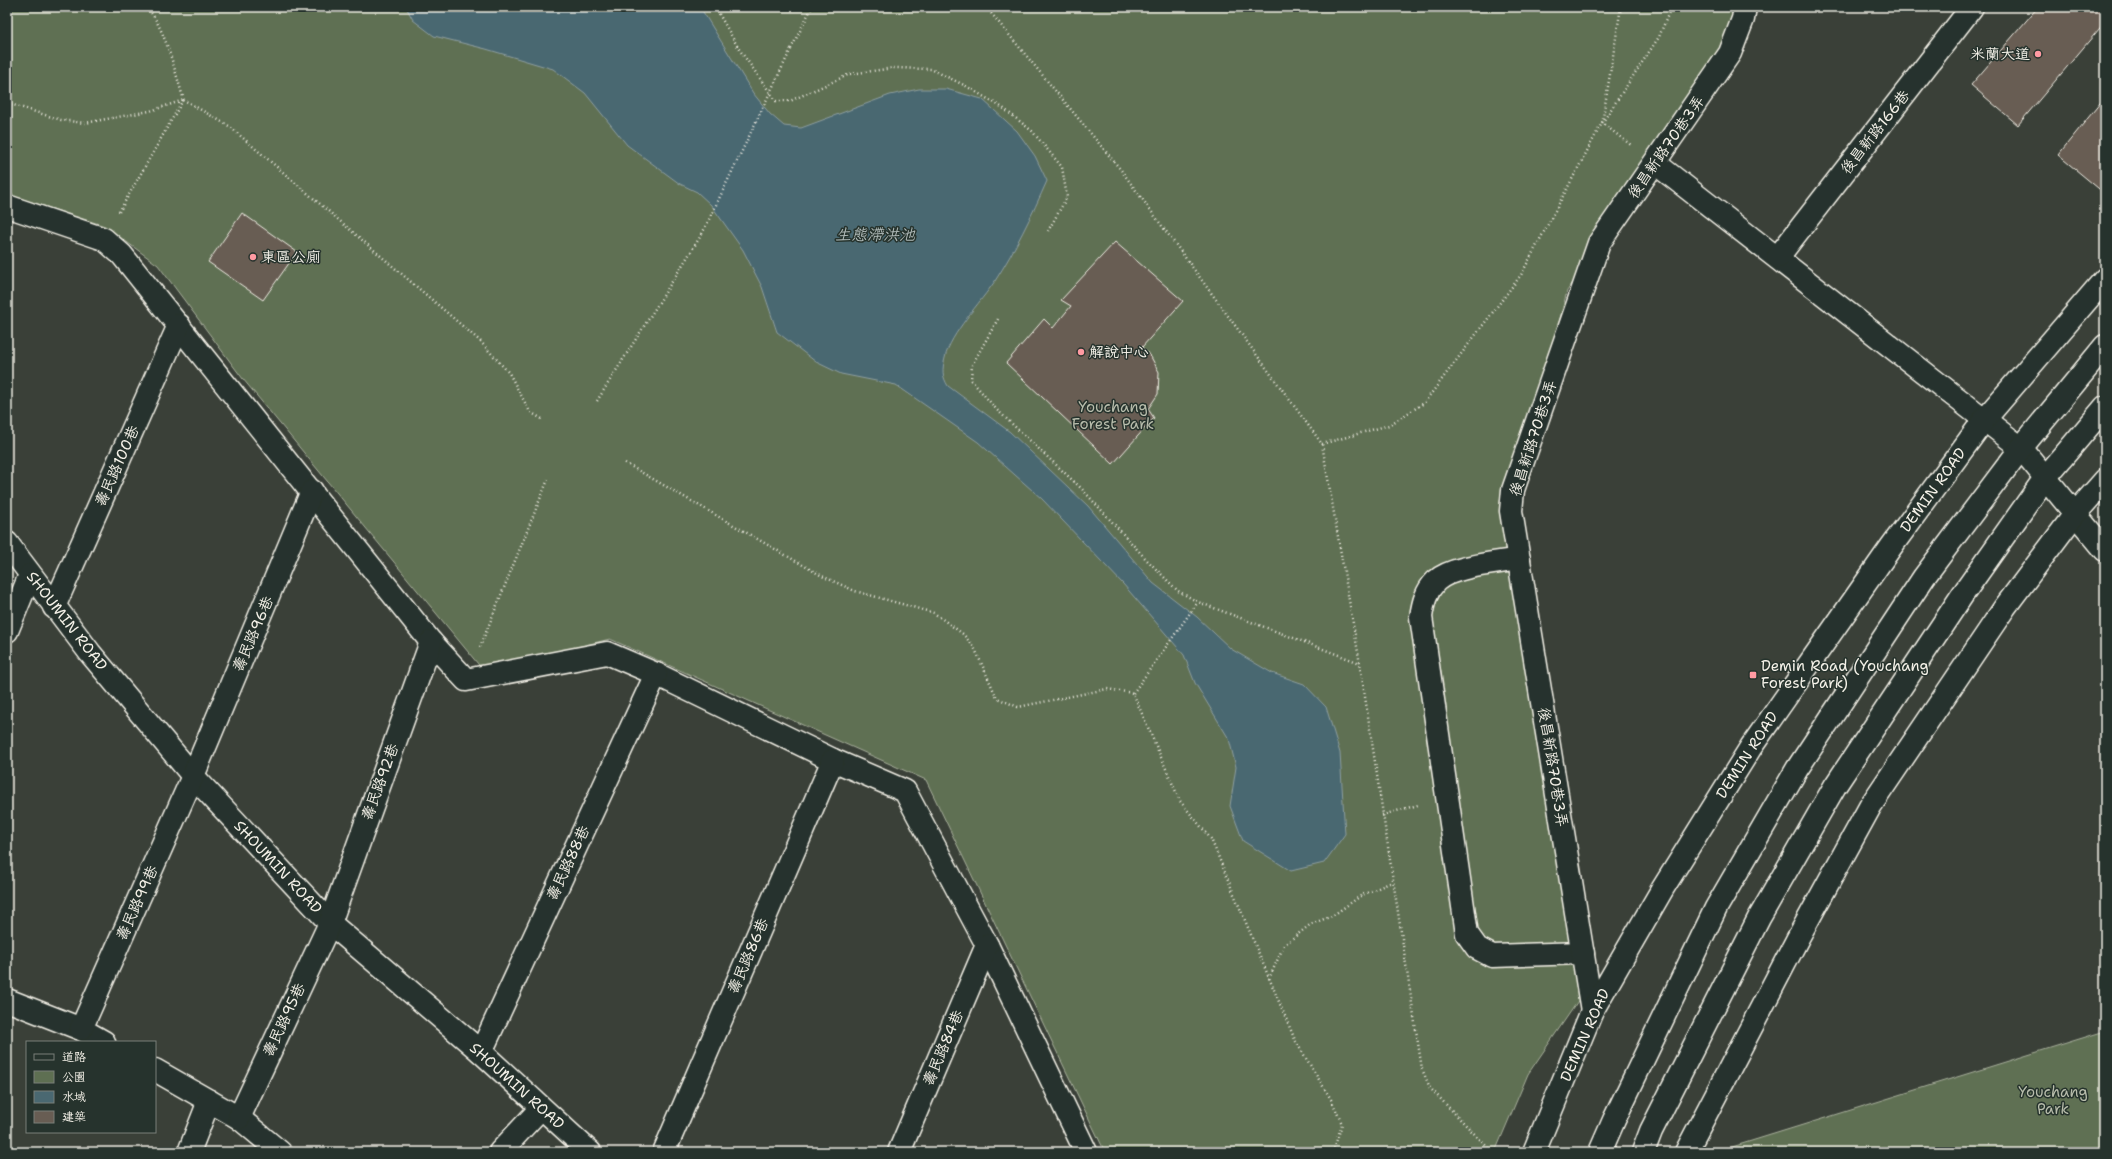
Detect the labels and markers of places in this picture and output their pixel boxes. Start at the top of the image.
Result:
place label: 米蘭大道 [1970,44,2030,64]
marker: 米蘭大道 [2033,49,2043,59]
place label: 東區公廁 [261,247,321,267]
marker: 東區公廁 [248,252,258,262]
place label: 解說中心 [1089,342,1149,362]
marker: 解說中心 [1076,347,1086,357]
place label: Demin Road (Youchang Forest Park) [1761,656,1929,693]
marker: Demin Road (Youchang Forest Park) [1748,670,1758,680]

